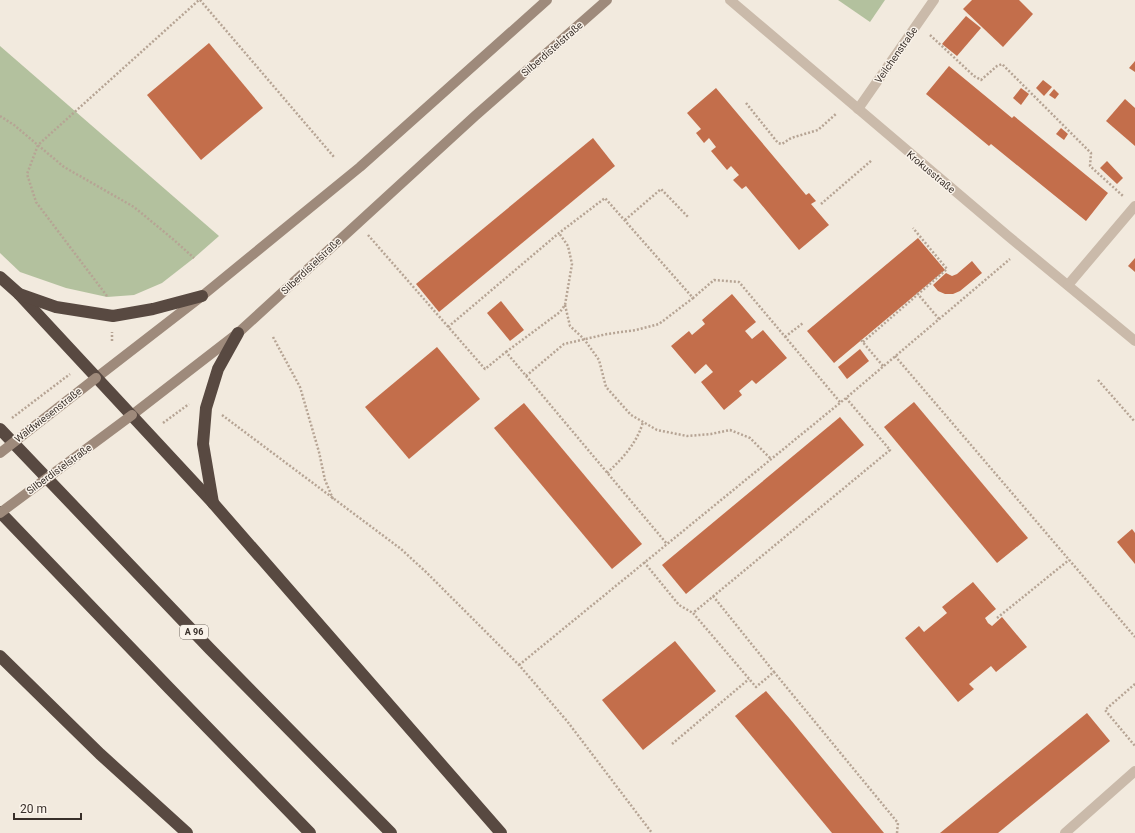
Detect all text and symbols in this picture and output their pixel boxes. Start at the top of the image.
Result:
street label: Silberdistelstraße [519,19,585,79]
street label: Veilchenstraße [873,25,919,85]
street label: Krokusstraße [905,149,957,195]
street label: Silberdistelstraße [279,236,343,296]
street label: Waldwiesenstraße [12,385,84,445]
street label: Silberdistelstraße [24,442,94,496]
road number: A 96 [180,625,208,639]
scale bar [14,795,81,821]
text: 20 m [20,802,47,816]

